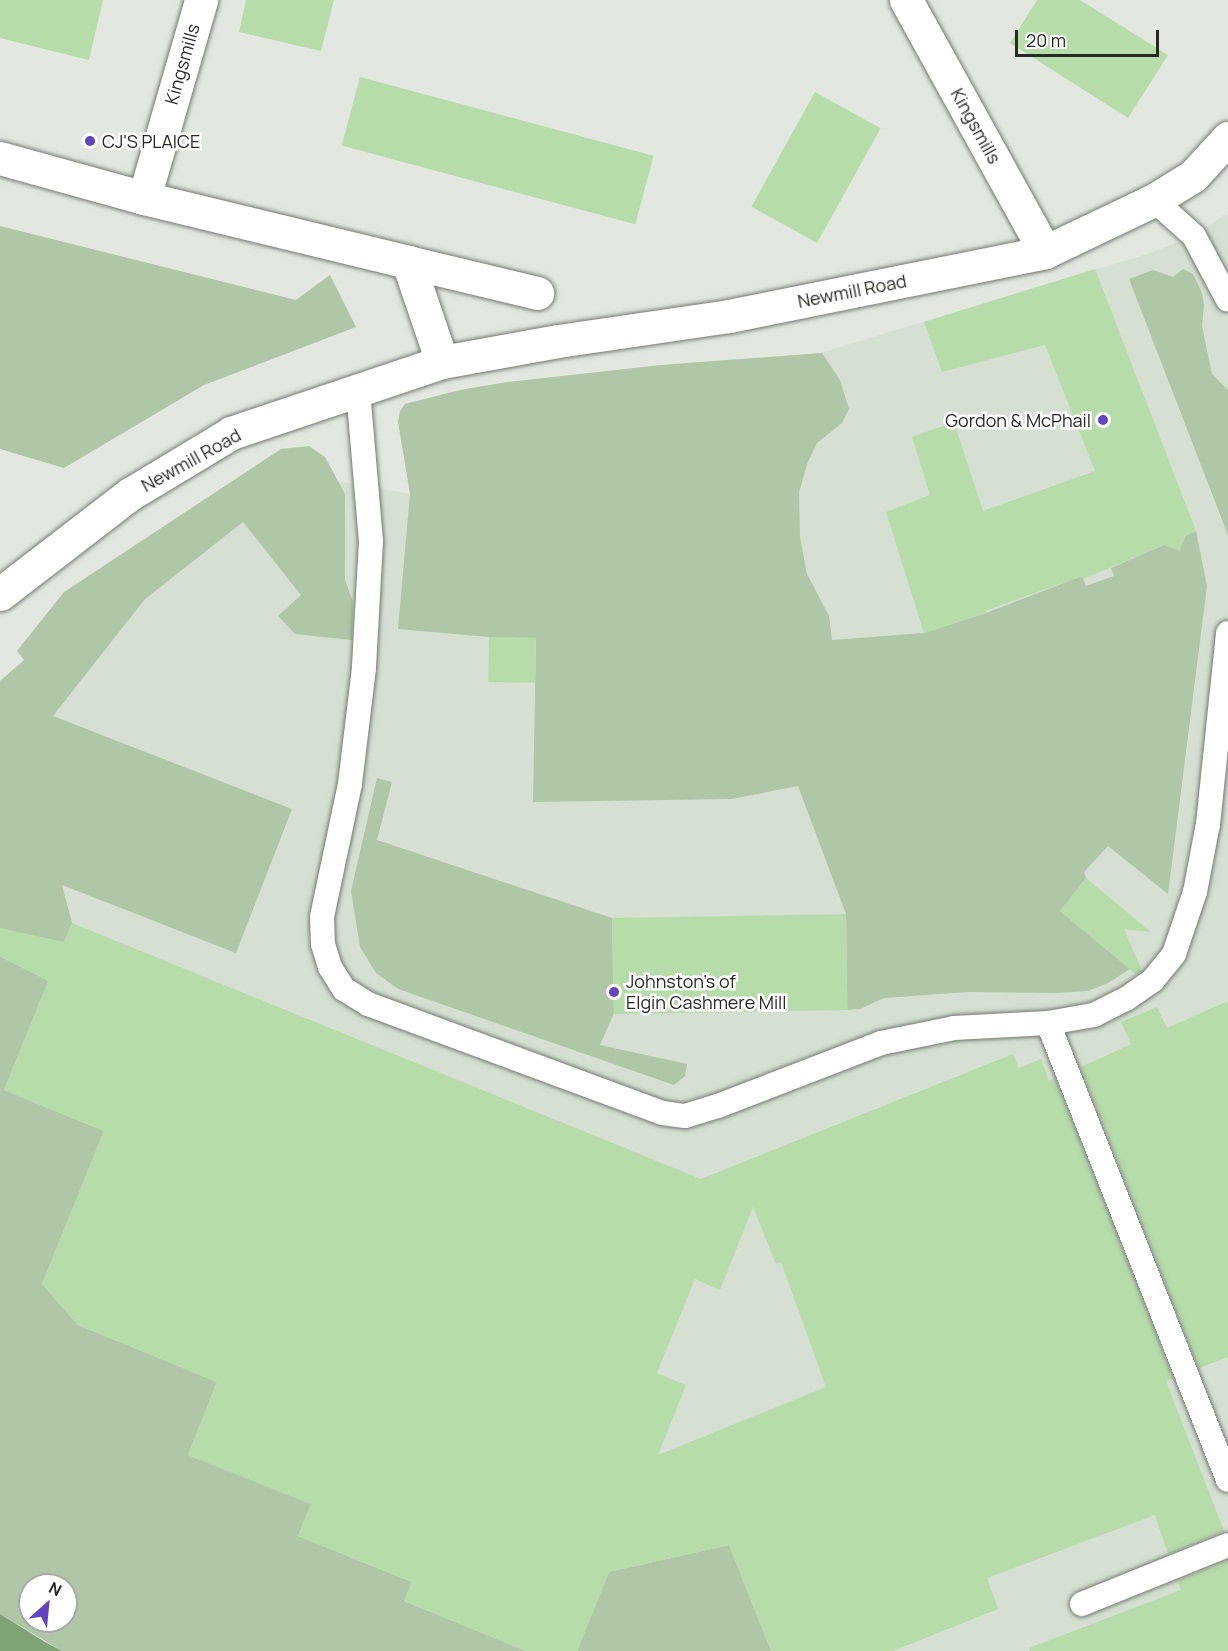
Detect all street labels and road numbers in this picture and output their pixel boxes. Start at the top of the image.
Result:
street label: Kingsmills [160,21,204,107]
street label: Kingsmills [946,84,1006,168]
street label: Newmill Road [796,270,908,312]
street label: Newmill Road [137,424,245,496]

